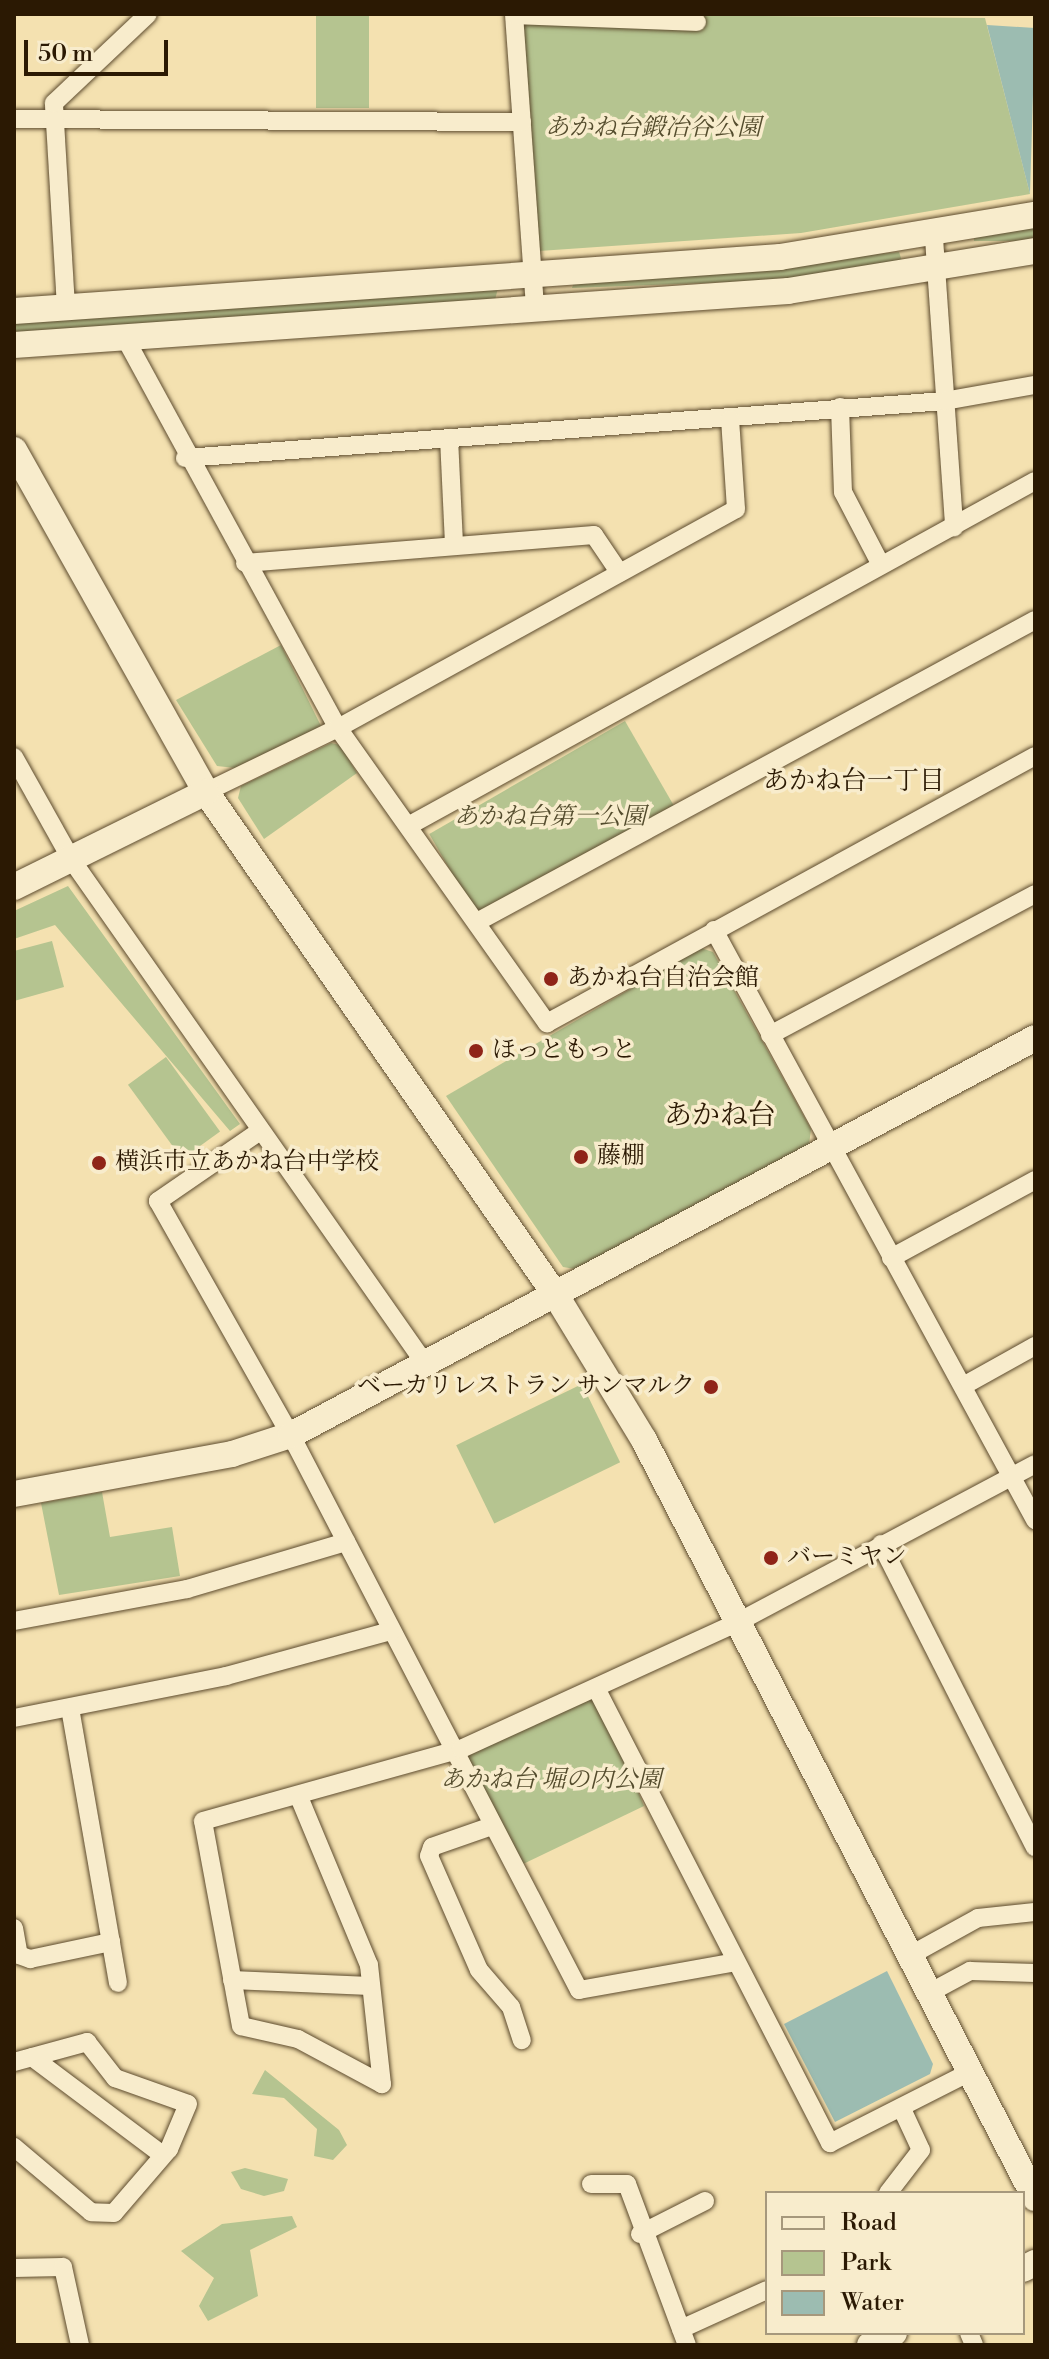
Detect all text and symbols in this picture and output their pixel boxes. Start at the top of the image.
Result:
scale bar [28,24,172,74]
text: 50 m [38,39,93,69]
park label: あかね台鍛冶谷公園 [545,115,761,143]
district label: あかね台一丁目 [763,766,945,798]
park label: あかね台第一公園 [454,804,646,832]
place label: あかね台自治会館 [567,965,759,993]
marker: あかね台自治会館 [542,970,560,988]
place label: ほっともっと [492,1037,636,1065]
marker: ほっともっと [467,1042,485,1060]
district label: あかね台 [664,1099,776,1133]
place label: 藤棚 [597,1143,645,1171]
marker: 藤棚 [572,1148,590,1166]
place label: 横浜市立あかね台中学校 [115,1149,379,1177]
marker: 横浜市立あかね台中学校 [90,1154,108,1172]
place label: ベーカリレストラン サンマルク [354,1373,695,1401]
marker: ベーカリレストラン サンマルク [702,1378,720,1396]
place label: バーミヤン [787,1544,907,1572]
marker: バーミヤン [762,1549,780,1567]
park label: あかね台 堀の内公園 [441,1767,661,1795]
legend [765,2191,1025,2335]
text: Road [841,2208,897,2238]
text: Park [841,2248,891,2278]
text: Water [841,2288,904,2318]

